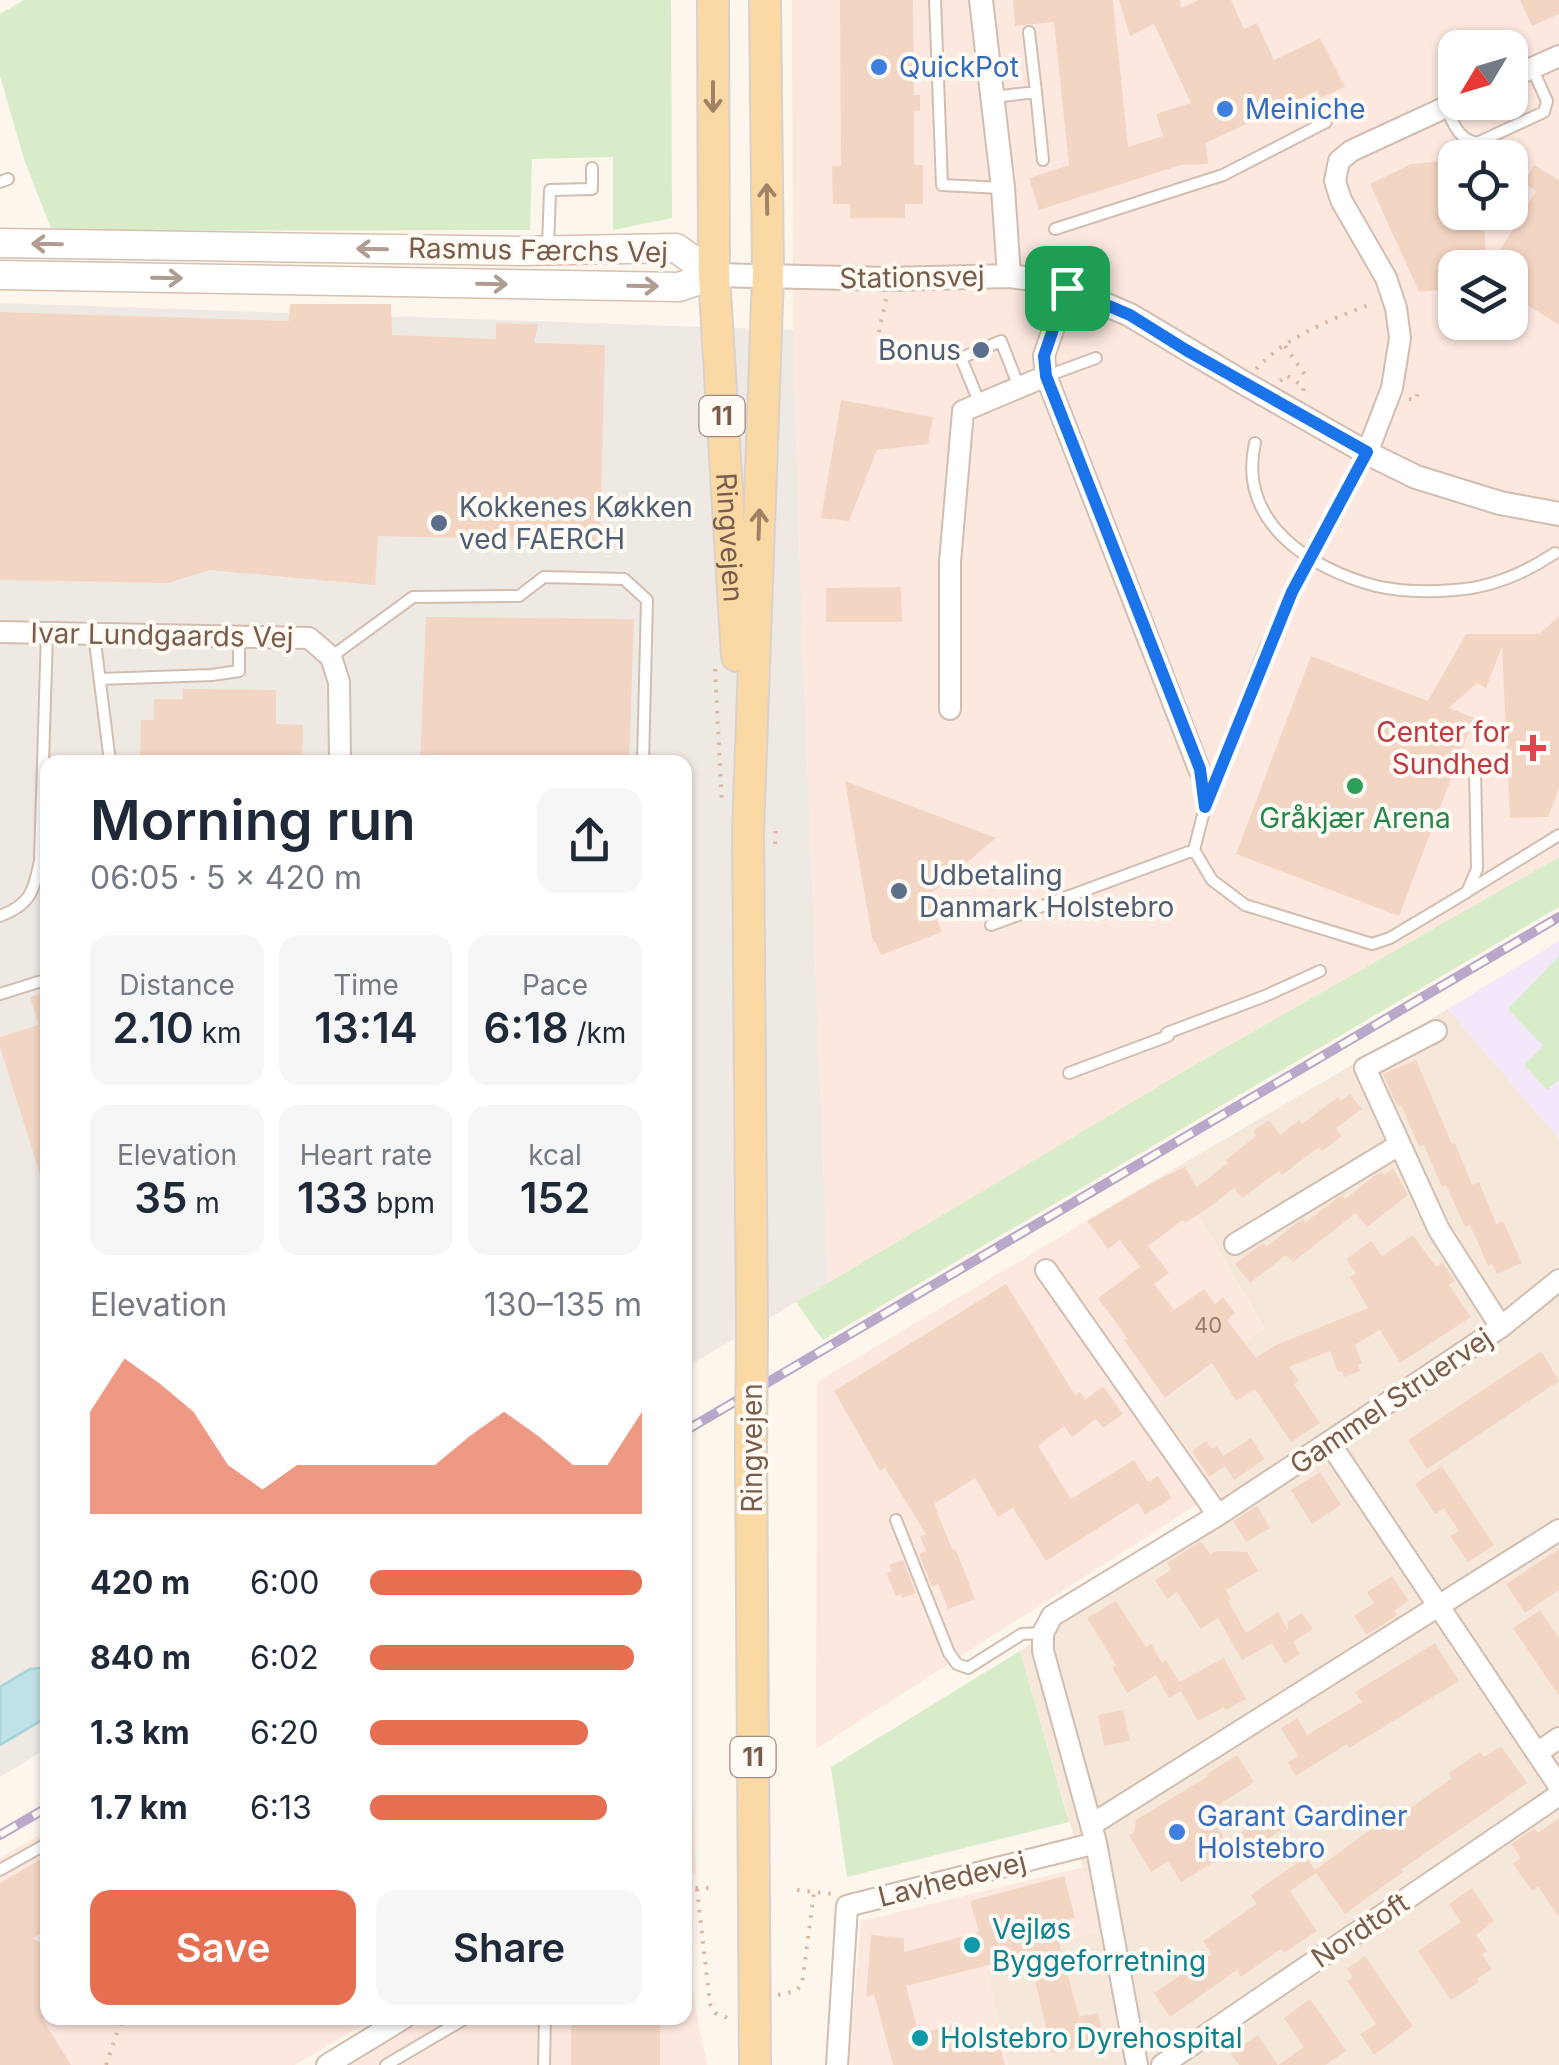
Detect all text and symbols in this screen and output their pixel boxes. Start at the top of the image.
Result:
north arrow [1438,30,1528,120]
map controls [1438,30,1528,340]
place label: QuickPot [899,50,1019,84]
marker: QuickPot [868,56,890,78]
one-way arrow [704,80,722,113]
place label: Meiniche [1245,92,1366,126]
marker: Meiniche [1214,98,1236,120]
button: locate [1438,140,1528,230]
one-way arrow [758,184,776,216]
street label: Rasmus Færchs Vej [408,231,668,269]
one-way arrow [32,234,64,254]
one-way arrow [357,239,389,258]
pin [1025,246,1110,331]
button: layers [1438,250,1528,340]
street label: Stationsvej [839,259,985,295]
icon: arrive [1040,261,1095,316]
one-way arrow [151,268,183,287]
one-way arrow [476,274,508,293]
one-way arrow [627,277,659,296]
place label: Bonus [878,333,961,367]
marker: Bonus [970,339,992,361]
road number: 11 [700,396,744,436]
street label: Ringvejen [709,472,751,603]
place label: Kokkenes Køkken ved FAERCH [459,490,693,556]
one-way arrow [750,509,769,541]
marker: Kokkenes Køkken ved FAERCH [428,512,450,534]
street label: Ivar Lundgaards Vej [30,616,294,654]
place label: Center for Sundhed [1376,715,1510,781]
marker: Center for Sundhed [1520,735,1546,761]
marker: Gråkjær Arena [1344,775,1366,797]
text: Morning run [90,787,416,853]
button: share [537,788,642,893]
place label: Gråkjær Arena [1259,801,1451,835]
text: 06:05 · 5 × 420 m [90,858,362,897]
place label: Udbetaling Danmark Holstebro [919,858,1174,924]
marker: Udbetaling Danmark Holstebro [888,880,910,902]
text: Distance [119,968,235,1002]
text: Time [333,968,399,1002]
text: Pace [522,968,588,1002]
text: 2.10 [112,1002,194,1053]
text: 13:14 [314,1002,418,1053]
text: 6:18 [484,1002,569,1053]
text: km [194,1016,242,1050]
text: /km [569,1016,626,1050]
text: Elevation [117,1138,237,1172]
text: Heart rate [300,1138,432,1172]
text: kcal [528,1138,582,1172]
text: 35 [134,1172,187,1223]
text: 133 [297,1172,368,1223]
text: 152 [520,1172,590,1223]
text: m [187,1186,220,1220]
text: bpm [368,1186,435,1220]
text: Elevation [90,1285,227,1324]
text: 130–135 m [484,1285,642,1324]
house number: 40 [1194,1312,1222,1338]
street label: Gammel Struervej [1283,1321,1499,1481]
street label: Ringvejen [735,1383,769,1513]
text: 420 m [90,1563,190,1602]
text: 6:00 [250,1563,319,1602]
text: 840 m [90,1638,191,1677]
text: 6:02 [250,1638,319,1677]
text: 1.3 km [90,1713,190,1752]
text: 6:20 [250,1713,319,1752]
road number: 11 [730,1737,776,1777]
text: 1.7 km [90,1788,188,1827]
text: 6:13 [250,1788,312,1827]
place label: Garant Gardiner Holstebro [1197,1799,1407,1865]
marker: Garant Gardiner Holstebro [1166,1821,1188,1843]
street label: Lavhedevej [875,1844,1029,1914]
street label: Nordtoft [1305,1885,1415,1975]
button: Save [90,1890,356,2005]
button: Share [376,1890,642,2005]
place label: Vejløs Byggeforretning [992,1912,1206,1978]
marker: Vejløs Byggeforretning [961,1934,983,1956]
place label: Holstebro Dyrehospital [940,2021,1242,2055]
marker: Holstebro Dyrehospital [909,2027,931,2049]

